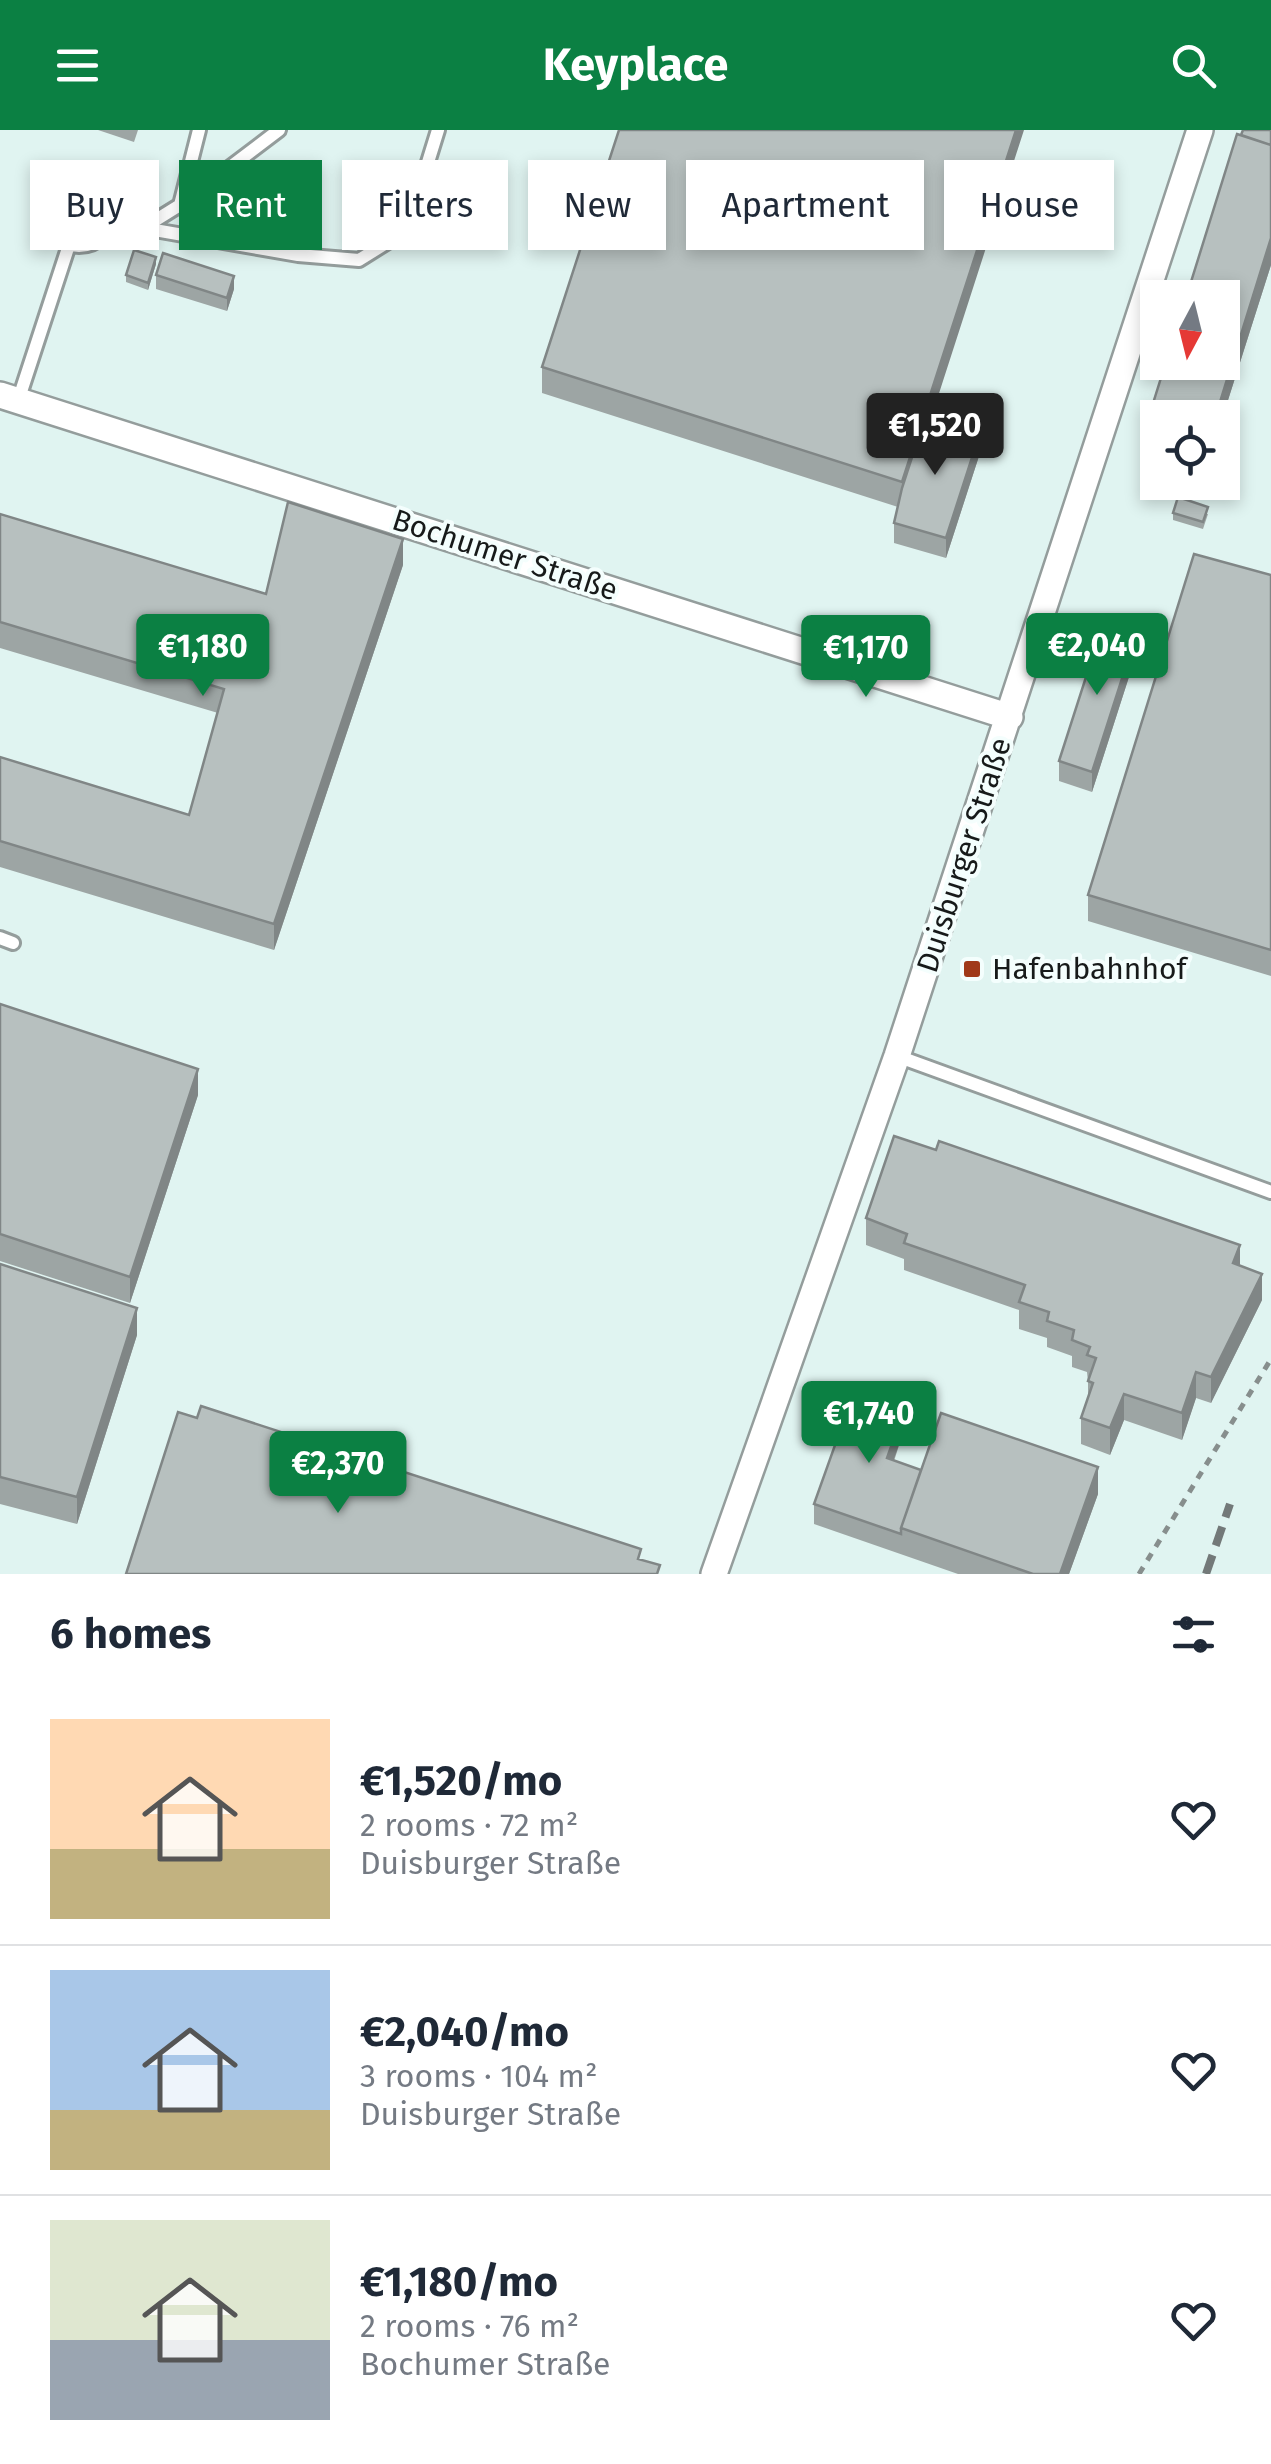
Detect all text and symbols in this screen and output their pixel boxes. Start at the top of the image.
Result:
icon: menu [50,38,105,93]
text: Keyplace [543,38,728,92]
icon: search [1166,38,1221,93]
chip: Buy [30,160,159,250]
chip: Rent [179,160,322,250]
chip: Filters [342,160,508,250]
chip: New [528,160,666,250]
chip: Apartment [686,160,924,250]
chip: House [944,160,1114,250]
north arrow [1140,280,1240,380]
map controls [1140,280,1240,500]
pin: €1,520 [854,393,1016,478]
button: locate [1140,400,1240,500]
text: €1,520 [889,406,981,444]
street label: Bochumer Straße [388,502,622,608]
pin: €2,040 [1016,613,1178,698]
pin: €1,180 [122,614,284,699]
pin: €1,170 [785,615,947,700]
text: €2,040 [1048,626,1146,664]
text: €1,180 [158,627,248,665]
text: €1,170 [823,628,909,666]
street label: Duisburger Straße [909,733,1019,977]
place label: Hafenbahnhof [992,951,1188,987]
marker: Hafenbahnhof [961,958,983,980]
pin: €1,740 [788,1381,950,1466]
text: €1,740 [824,1394,914,1432]
pin: €2,370 [257,1431,419,1516]
text: €2,370 [291,1444,385,1482]
icon: filters [1166,1607,1221,1662]
text: 6 homes [50,1609,211,1659]
text: €1,520/mo [360,1756,562,1806]
icon: home [130,1759,250,1879]
icon: heart [1166,1792,1221,1847]
text: 2 rooms · 72 m² [360,1806,578,1844]
text: Duisburger Straße [360,1844,621,1882]
text: €2,040/mo [360,2007,569,2057]
icon: home [130,2010,250,2130]
icon: heart [1166,2043,1221,2098]
text: 3 rooms · 104 m² [360,2057,598,2095]
text: Duisburger Straße [360,2095,621,2133]
text: €1,180/mo [360,2257,558,2307]
icon: home [130,2260,250,2380]
icon: heart [1166,2293,1221,2348]
text: 2 rooms · 76 m² [360,2307,579,2345]
text: Bochumer Straße [360,2345,611,2383]

